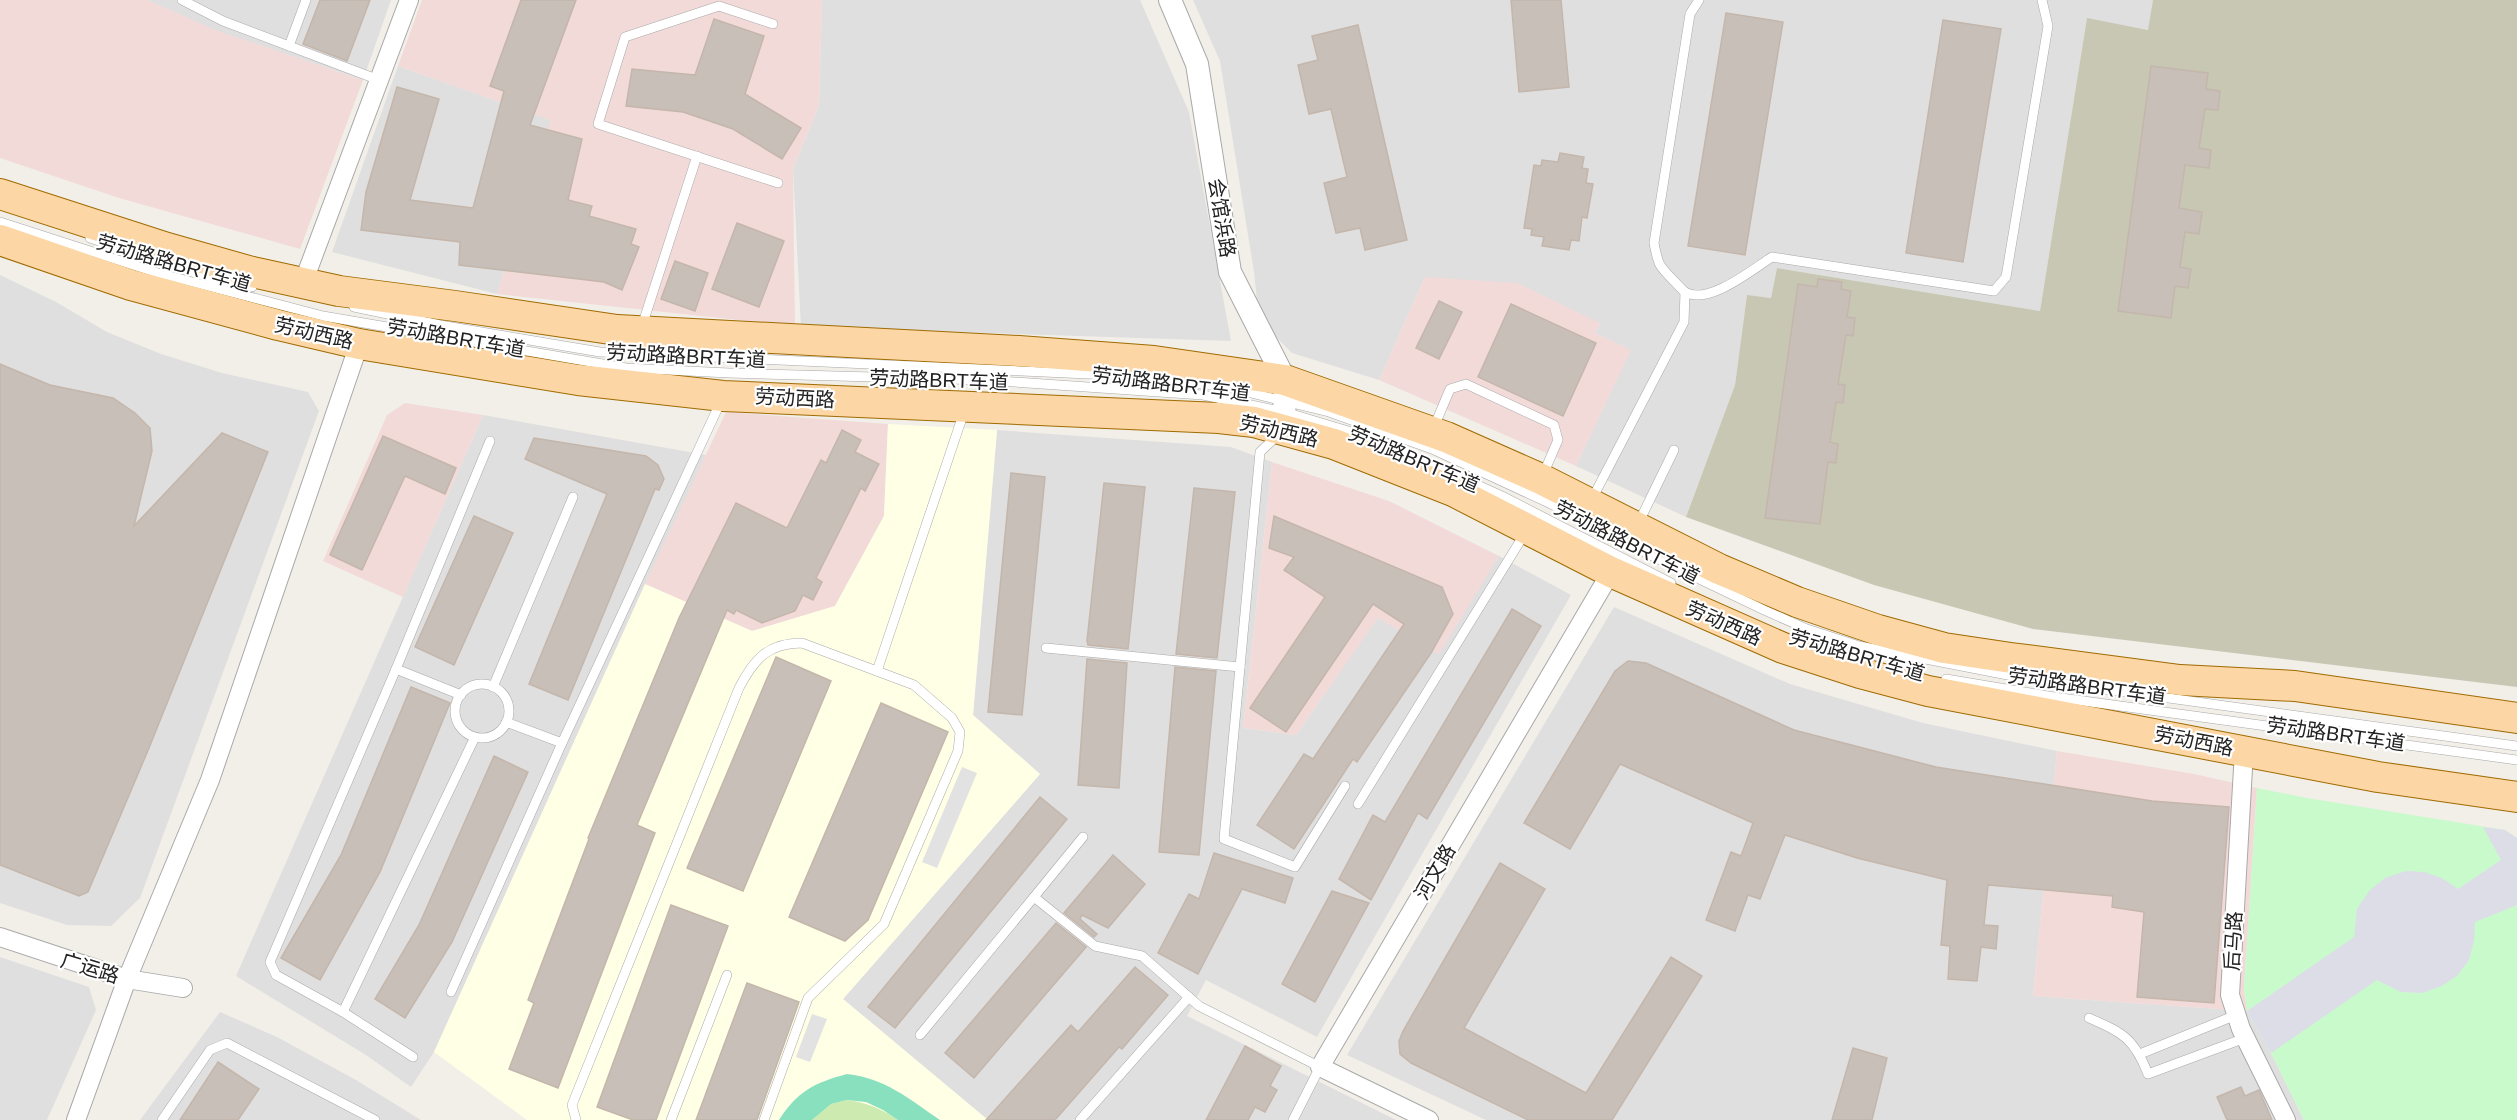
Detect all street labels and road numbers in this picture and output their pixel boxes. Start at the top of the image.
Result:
street label: 会馆浜路 [1205,177,1239,259]
street label: 劳动路路BRT车道 [94,230,254,296]
street label: 劳动西路 [273,313,355,353]
street label: 劳动路BRT车道 [385,315,527,361]
street label: 劳动路路BRT车道 [606,341,766,371]
street label: 劳动路路BRT车道 [1090,363,1252,405]
street label: 劳动路BRT车道 [869,367,1009,393]
street label: 劳动西路 [754,385,836,411]
street label: 劳动西路 [1238,411,1320,451]
street label: 劳动路BRT车道 [1345,422,1483,496]
street label: 劳动路路BRT车道 [1551,496,1703,588]
street label: 劳动西路 [1683,597,1765,649]
street label: 劳动路BRT车道 [1787,625,1927,685]
street label: 劳动路路BRT车道 [2006,664,2168,708]
street label: 劳动路BRT车道 [2265,713,2407,755]
street label: 劳动西路 [2153,723,2235,759]
street label: 河文路 [1410,841,1460,903]
street label: 后马路 [2220,910,2246,972]
street label: 广运路 [58,949,122,987]

